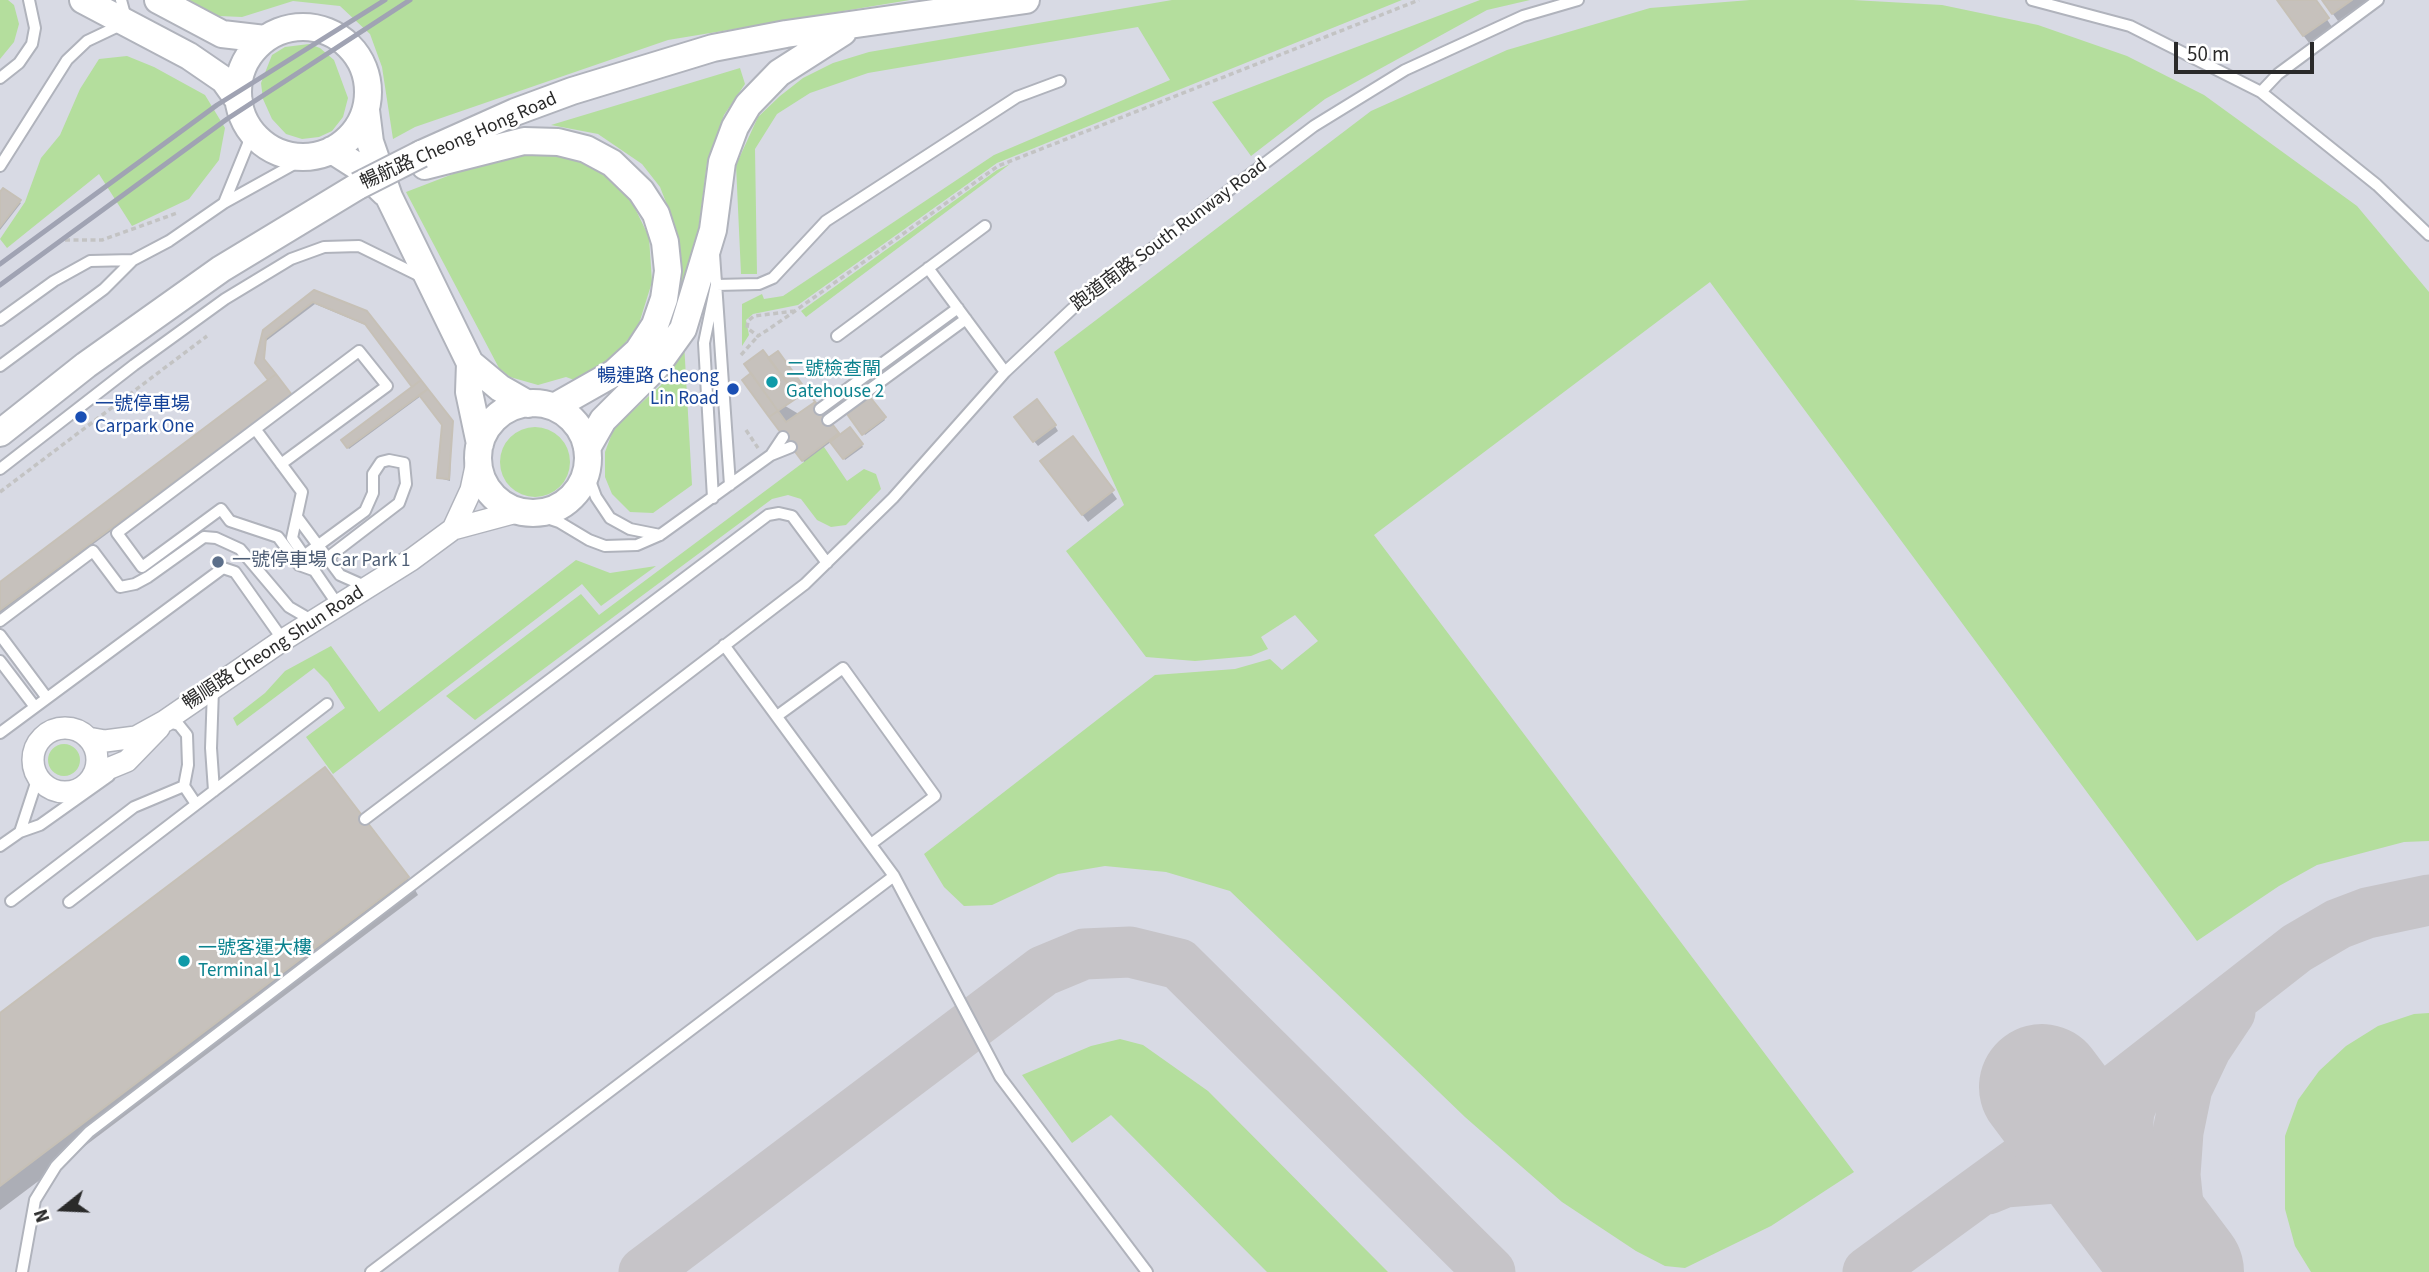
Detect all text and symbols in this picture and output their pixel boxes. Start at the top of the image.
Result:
scale bar [2177,28,2317,72]
text: 50 m [2187,39,2229,69]
street label: 暢航路 Cheong Hong Road [357,88,561,196]
street label: 跑道南路 South Runway Road [1068,155,1272,317]
place label: 二號檢查閘 Gatehouse 2 [786,360,884,404]
place label: 暢連路 Cheong Lin Road [597,367,719,411]
marker: 二號檢查閘 Gatehouse 2 [764,374,780,390]
marker: 暢連路 Cheong Lin Road [725,381,741,397]
place label: 一號停車場 Carpark One [95,395,194,439]
marker: 一號停車場 Carpark One [73,409,89,425]
place label: 一號停車場 Car Park 1 [232,551,410,573]
marker: 一號停車場 Car Park 1 [210,554,226,570]
street label: 暢順路 Cheong Shun Road [179,582,369,716]
place label: 一號客運大樓 Terminal 1 [198,939,312,983]
marker: 一號客運大樓 Terminal 1 [176,953,192,969]
north arrow [28,1174,98,1244]
text: N [28,1205,57,1226]

